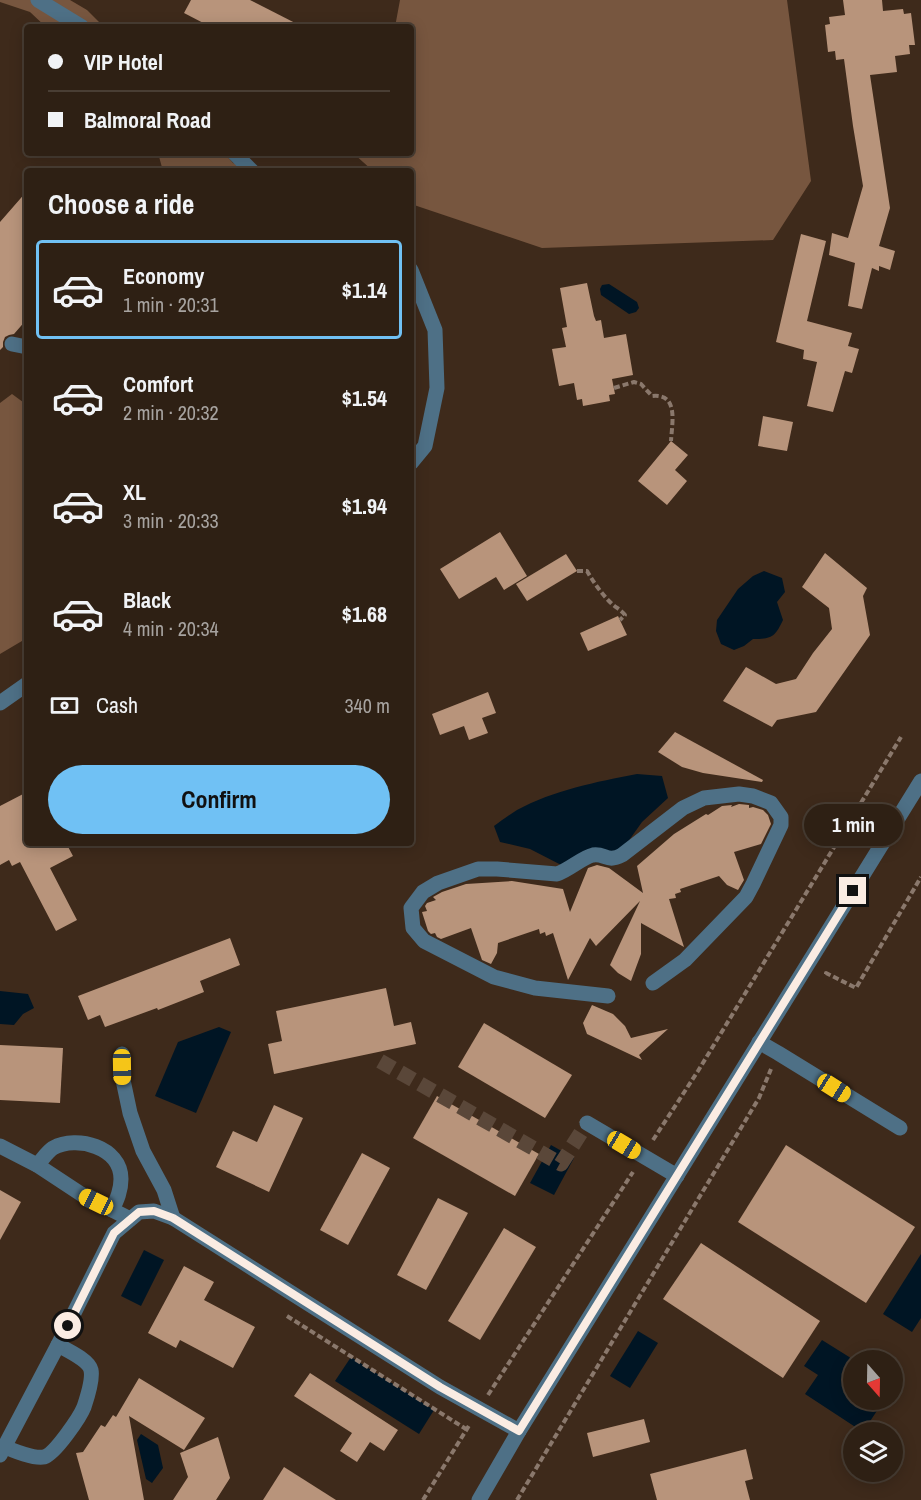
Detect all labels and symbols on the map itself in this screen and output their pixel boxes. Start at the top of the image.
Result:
callout: 1 min [804,804,902,846]
route end [839,877,866,904]
car [113,1049,131,1085]
car [814,1071,854,1105]
car [604,1128,644,1162]
car [76,1186,116,1218]
route start [54,1312,81,1339]
north arrow [843,1350,903,1410]

